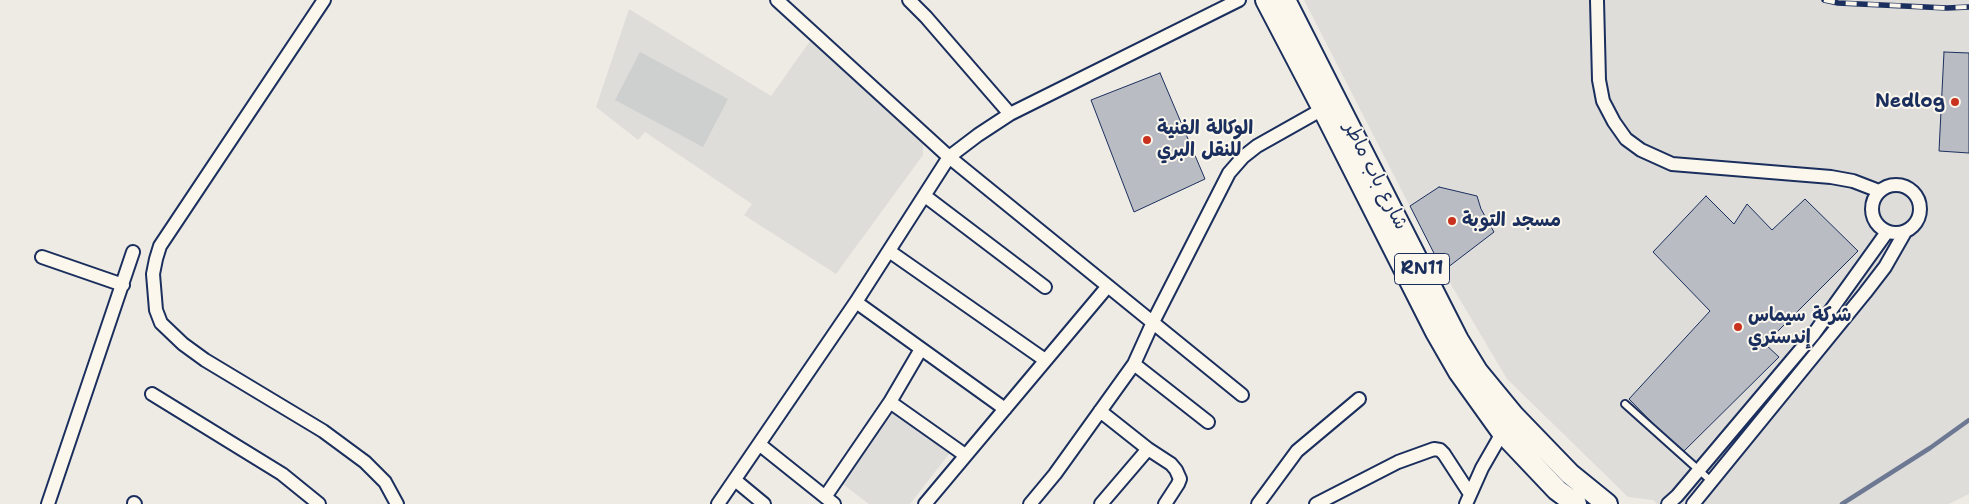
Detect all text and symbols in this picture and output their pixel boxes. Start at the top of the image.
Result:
place label: Nedlog [1875,91,1945,113]
marker: Nedlog [1949,96,1961,108]
place label: الوكالة الفنية للنقل البري [1157,118,1253,162]
street label: شارع باب ماطر [1338,118,1412,234]
marker: الوكالة الفنية للنقل البري [1141,134,1153,146]
place label: مسجد التوبة [1462,210,1561,232]
marker: مسجد التوبة [1446,215,1458,227]
road number: RN11 [1394,253,1450,284]
place label: شركة سيماس إندستري [1748,305,1851,349]
marker: شركة سيماس إندستري [1732,321,1744,333]

